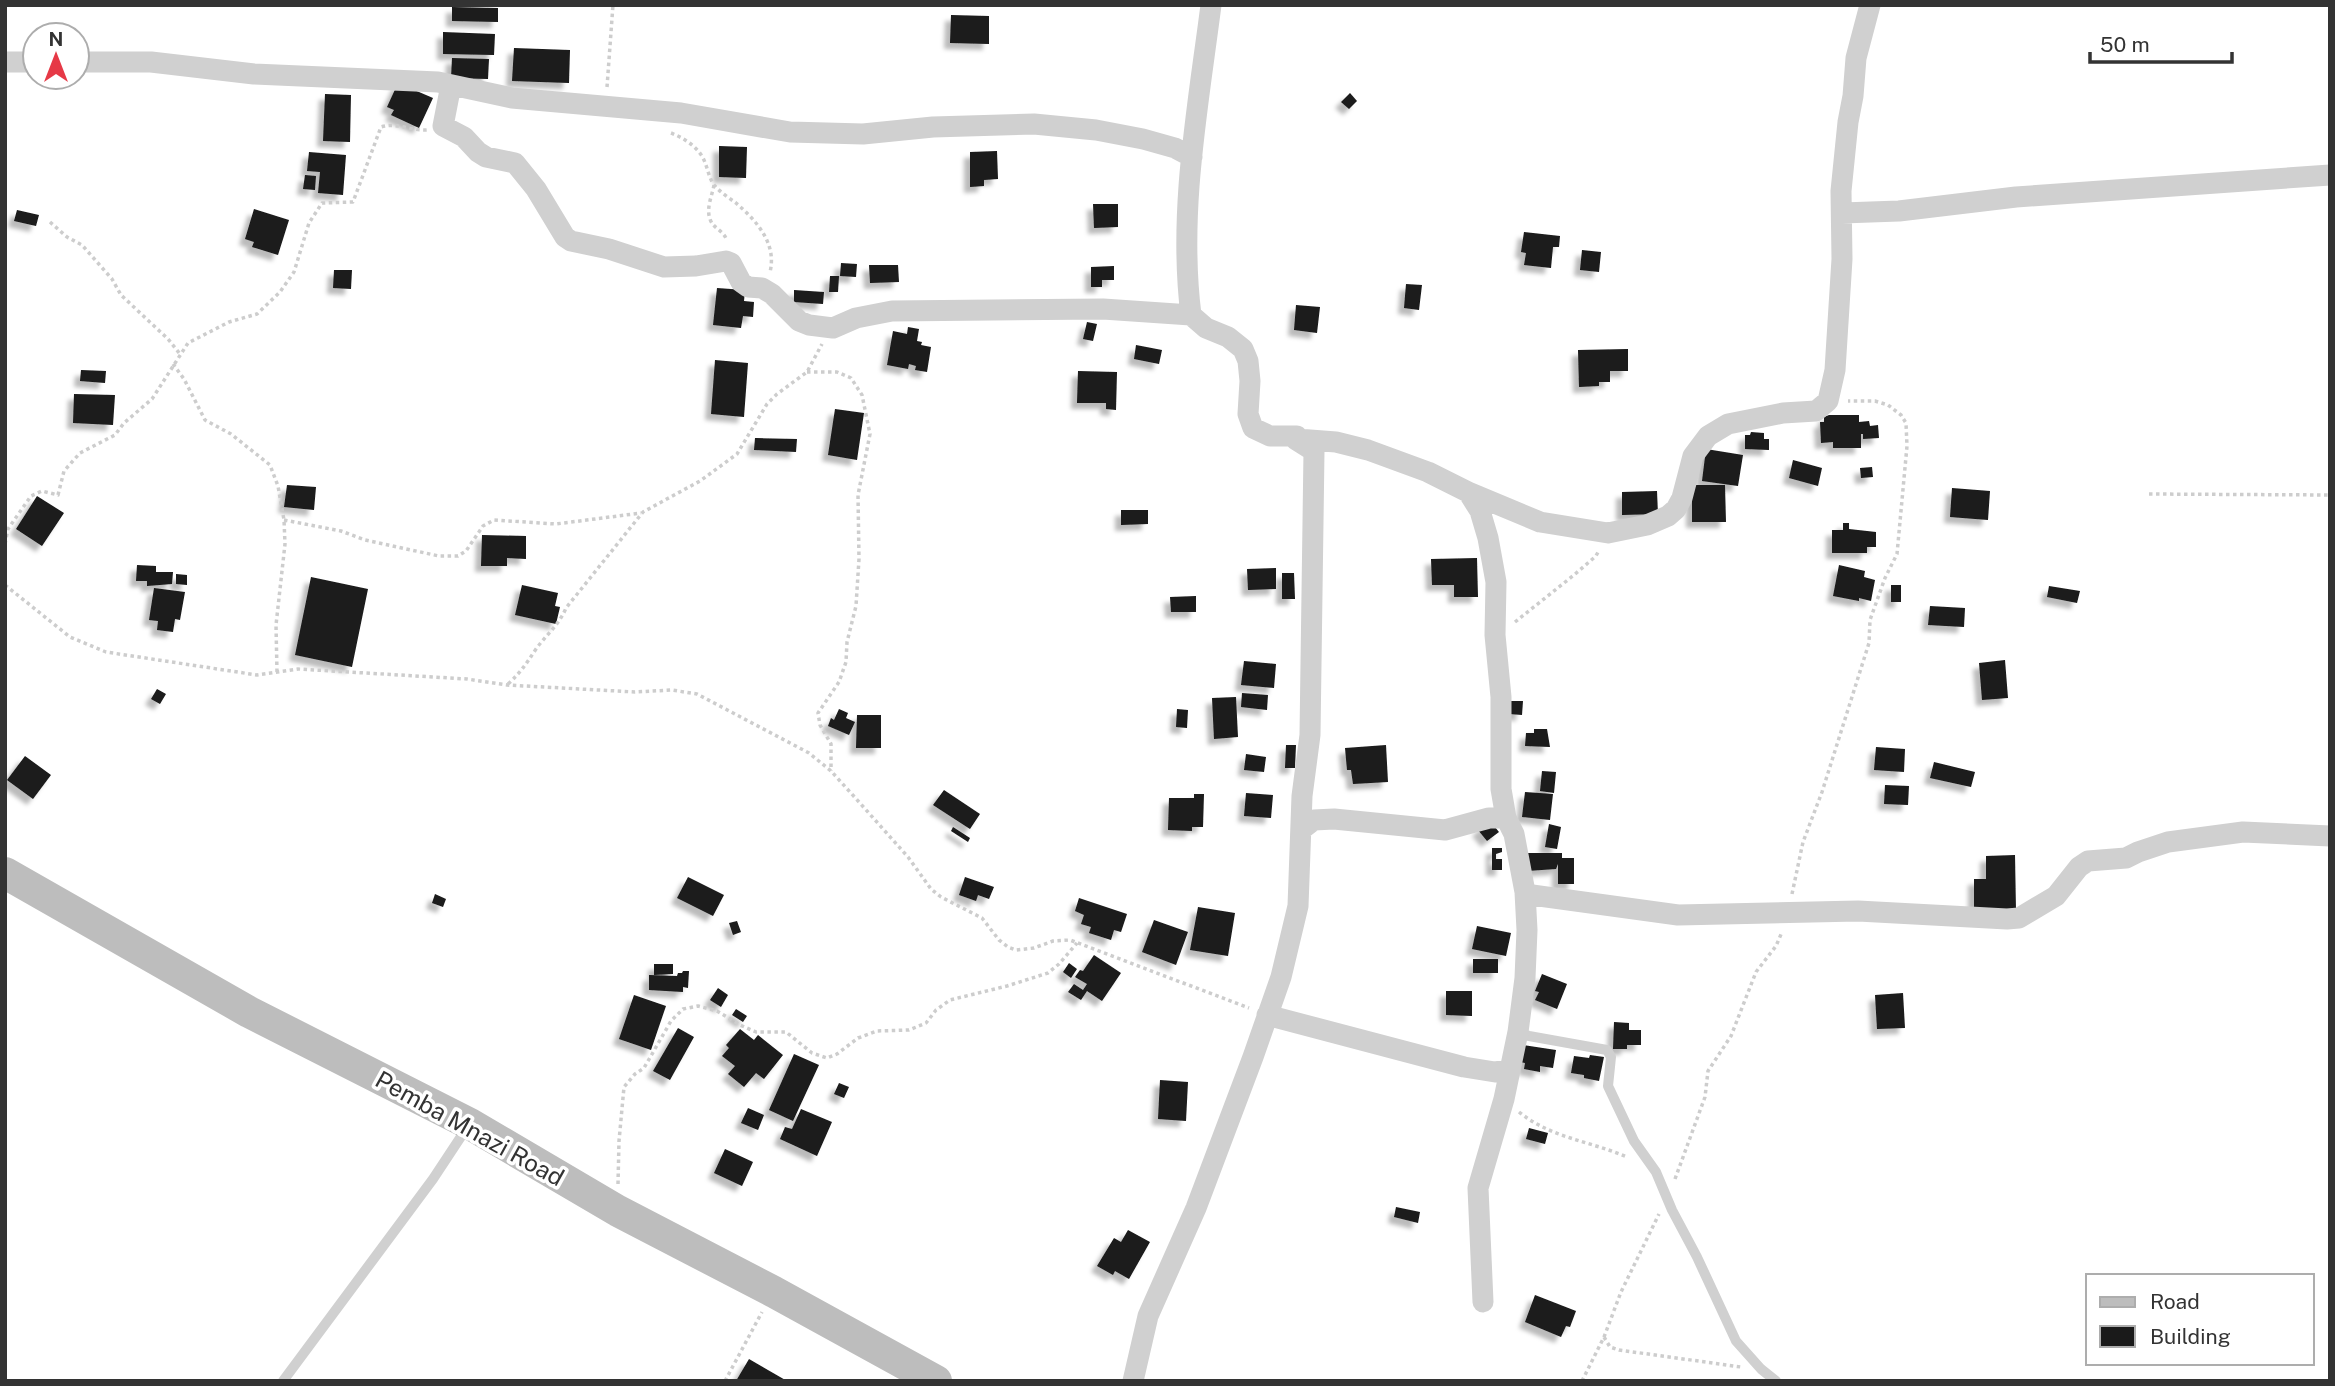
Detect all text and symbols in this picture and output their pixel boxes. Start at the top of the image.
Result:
north arrow [21,21,91,91]
scale bar [2090,21,2232,65]
text: N [49,28,63,50]
text: 50 m [2100,32,2150,57]
street label: Pemba Mnazi Road [371,1065,569,1191]
legend [2086,1274,2314,1365]
text: Road [2150,1289,2200,1314]
text: Building [2150,1324,2231,1349]

